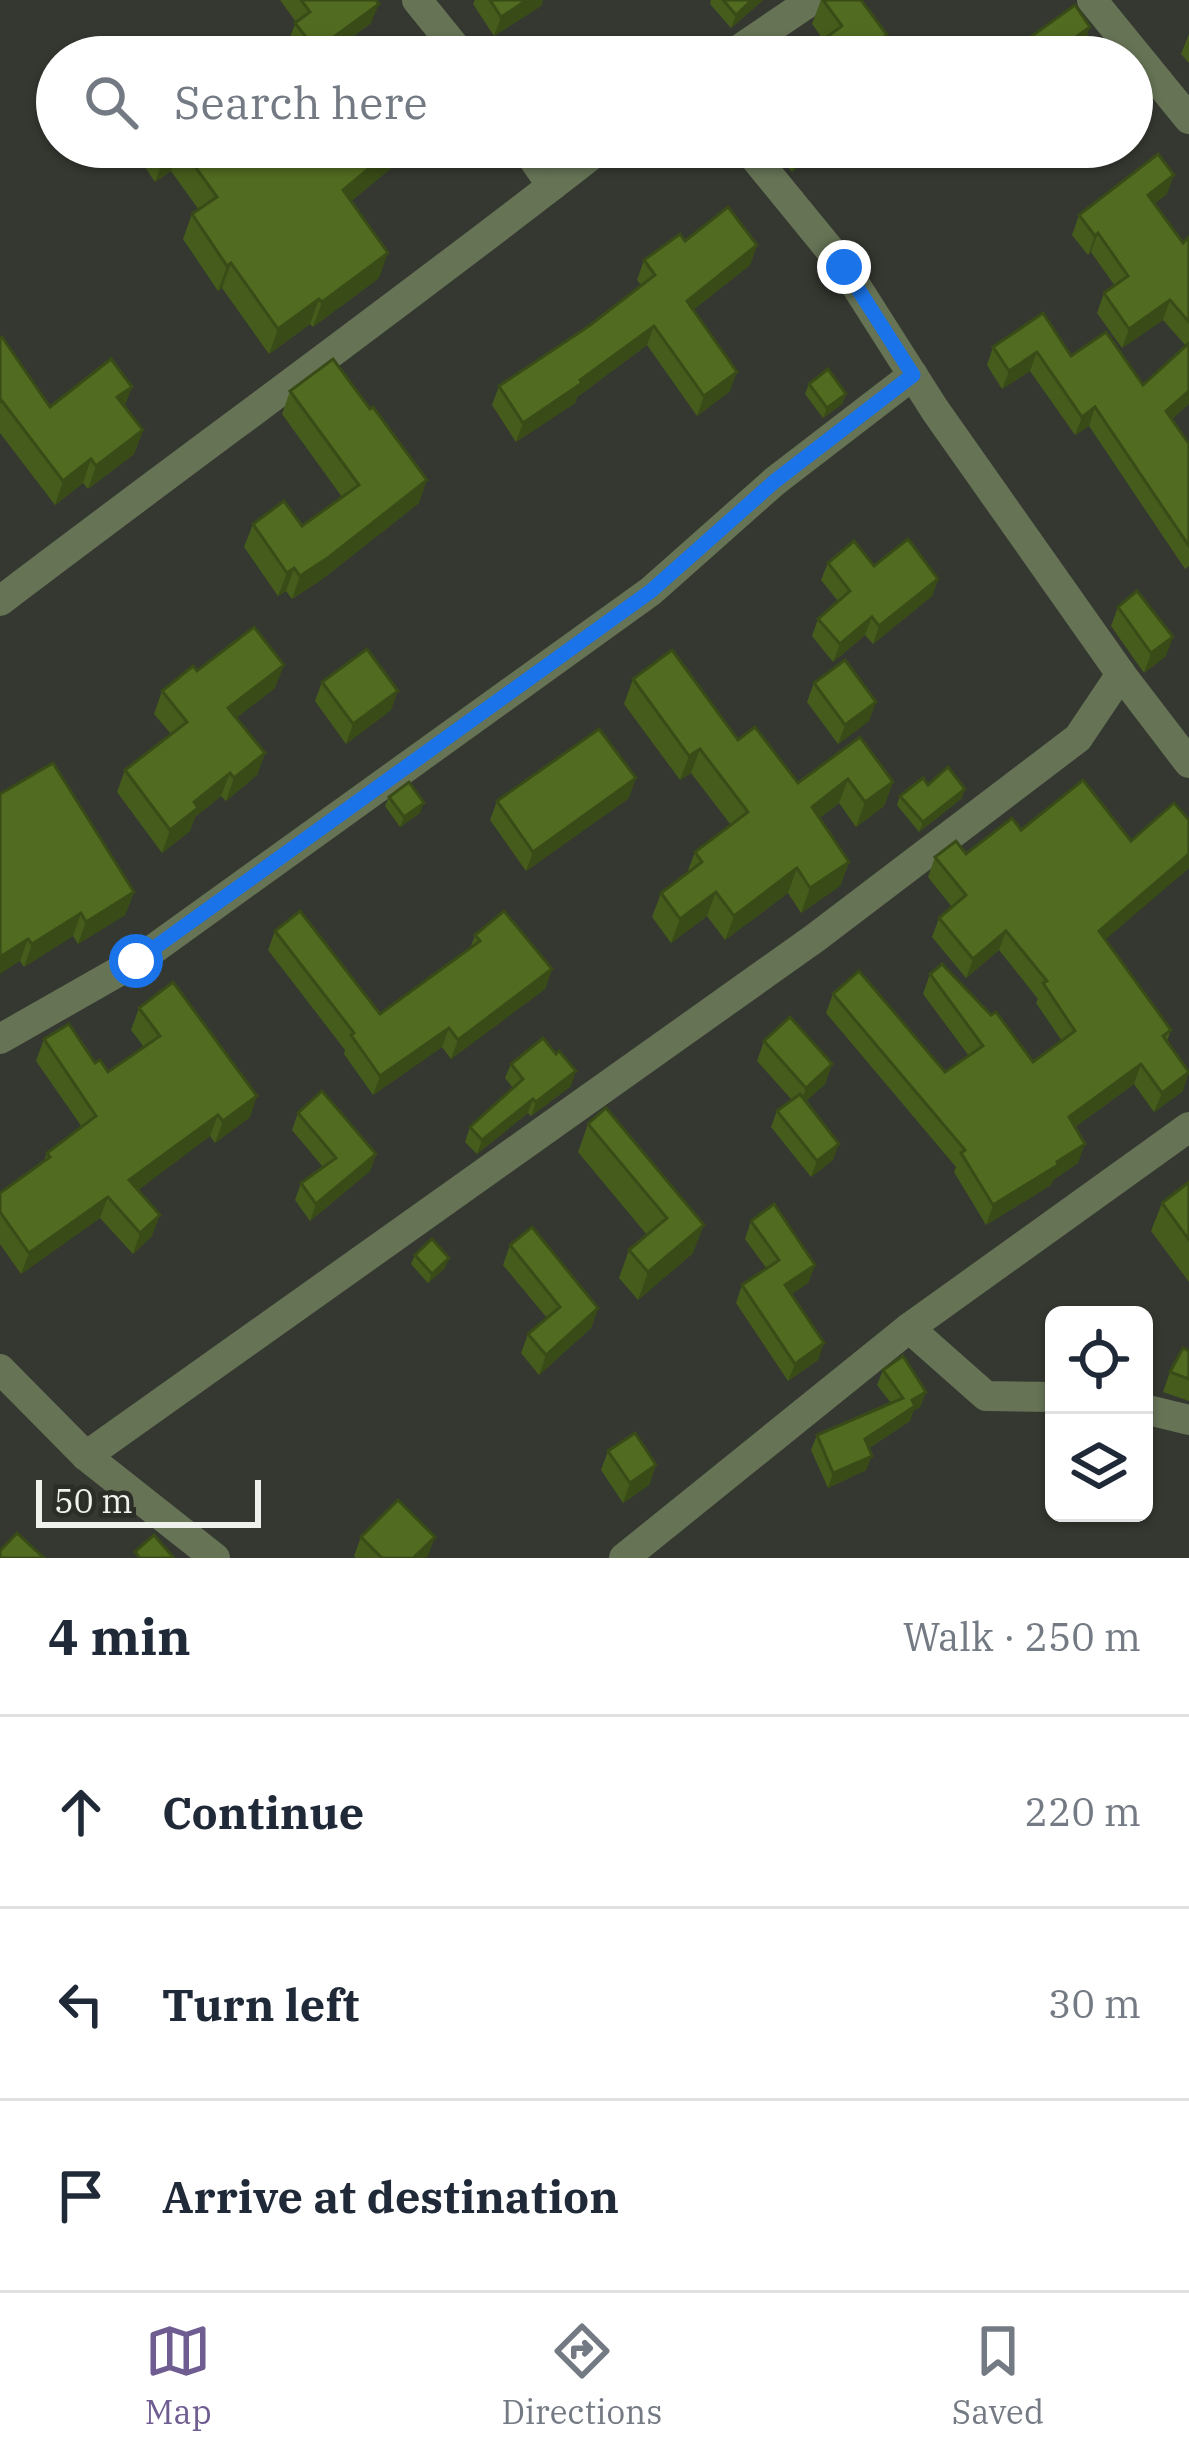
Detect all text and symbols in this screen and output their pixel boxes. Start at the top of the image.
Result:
search box [36,36,1153,168]
icon: search [78,69,144,135]
text: Search here [174,73,428,131]
route end [817,240,871,294]
route start [109,934,163,988]
map controls [1045,1306,1153,1522]
button: locate [1045,1306,1153,1414]
button: layers [1045,1414,1153,1522]
scale bar [36,1474,261,1527]
text: 50 m [54,1479,133,1522]
text: 4 min [48,1603,191,1669]
text: Walk · 250 m [903,1611,1141,1662]
icon: ahead [48,1779,114,1845]
text: Continue [162,1783,364,1841]
text: 220 m [1025,1786,1141,1837]
icon: left [48,1971,114,2037]
text: Turn left [162,1975,359,2033]
text: 30 m [1048,1978,1141,2029]
icon: arrive [48,2163,114,2229]
text: Arrive at destination [162,2167,619,2225]
tab: Map [145,2318,212,2433]
tab: Directions [501,2318,662,2433]
tab: Saved [952,2318,1044,2433]

